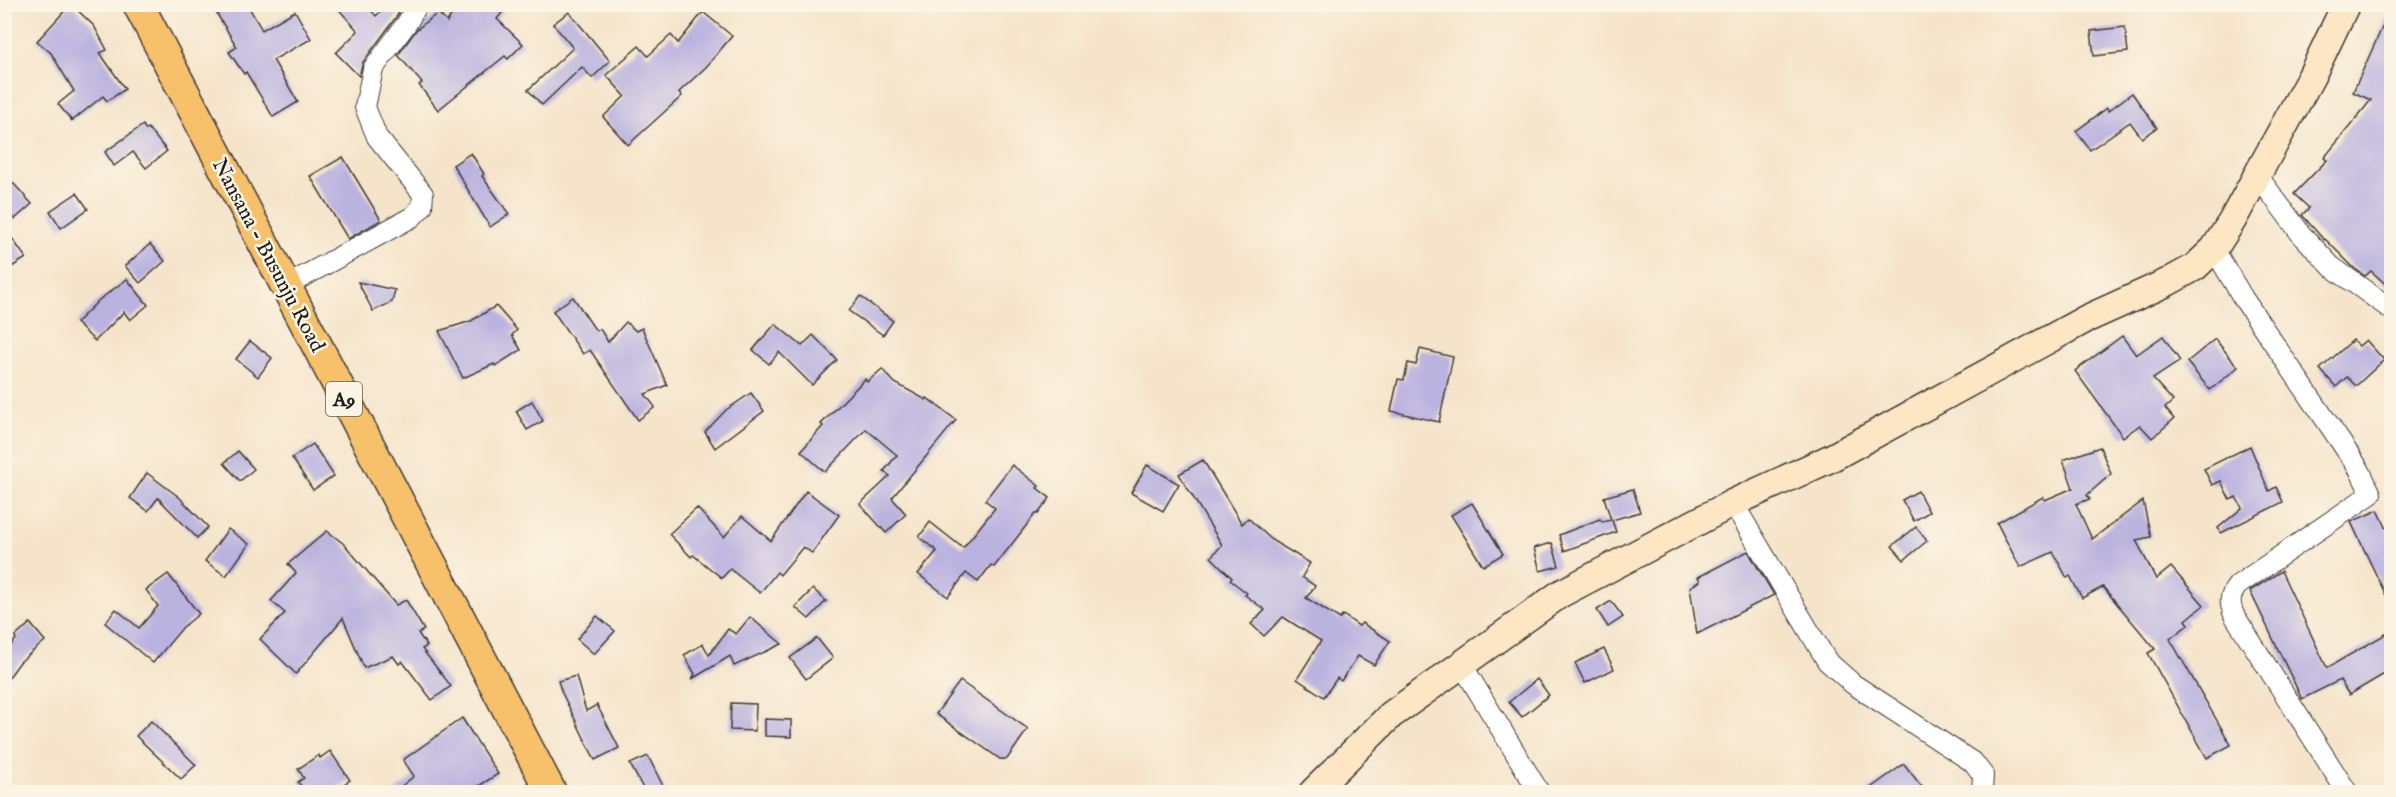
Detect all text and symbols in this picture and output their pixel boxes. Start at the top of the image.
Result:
street label: Nansana - Busunju Road [205,154,331,358]
road number: A9 [326,382,362,416]

